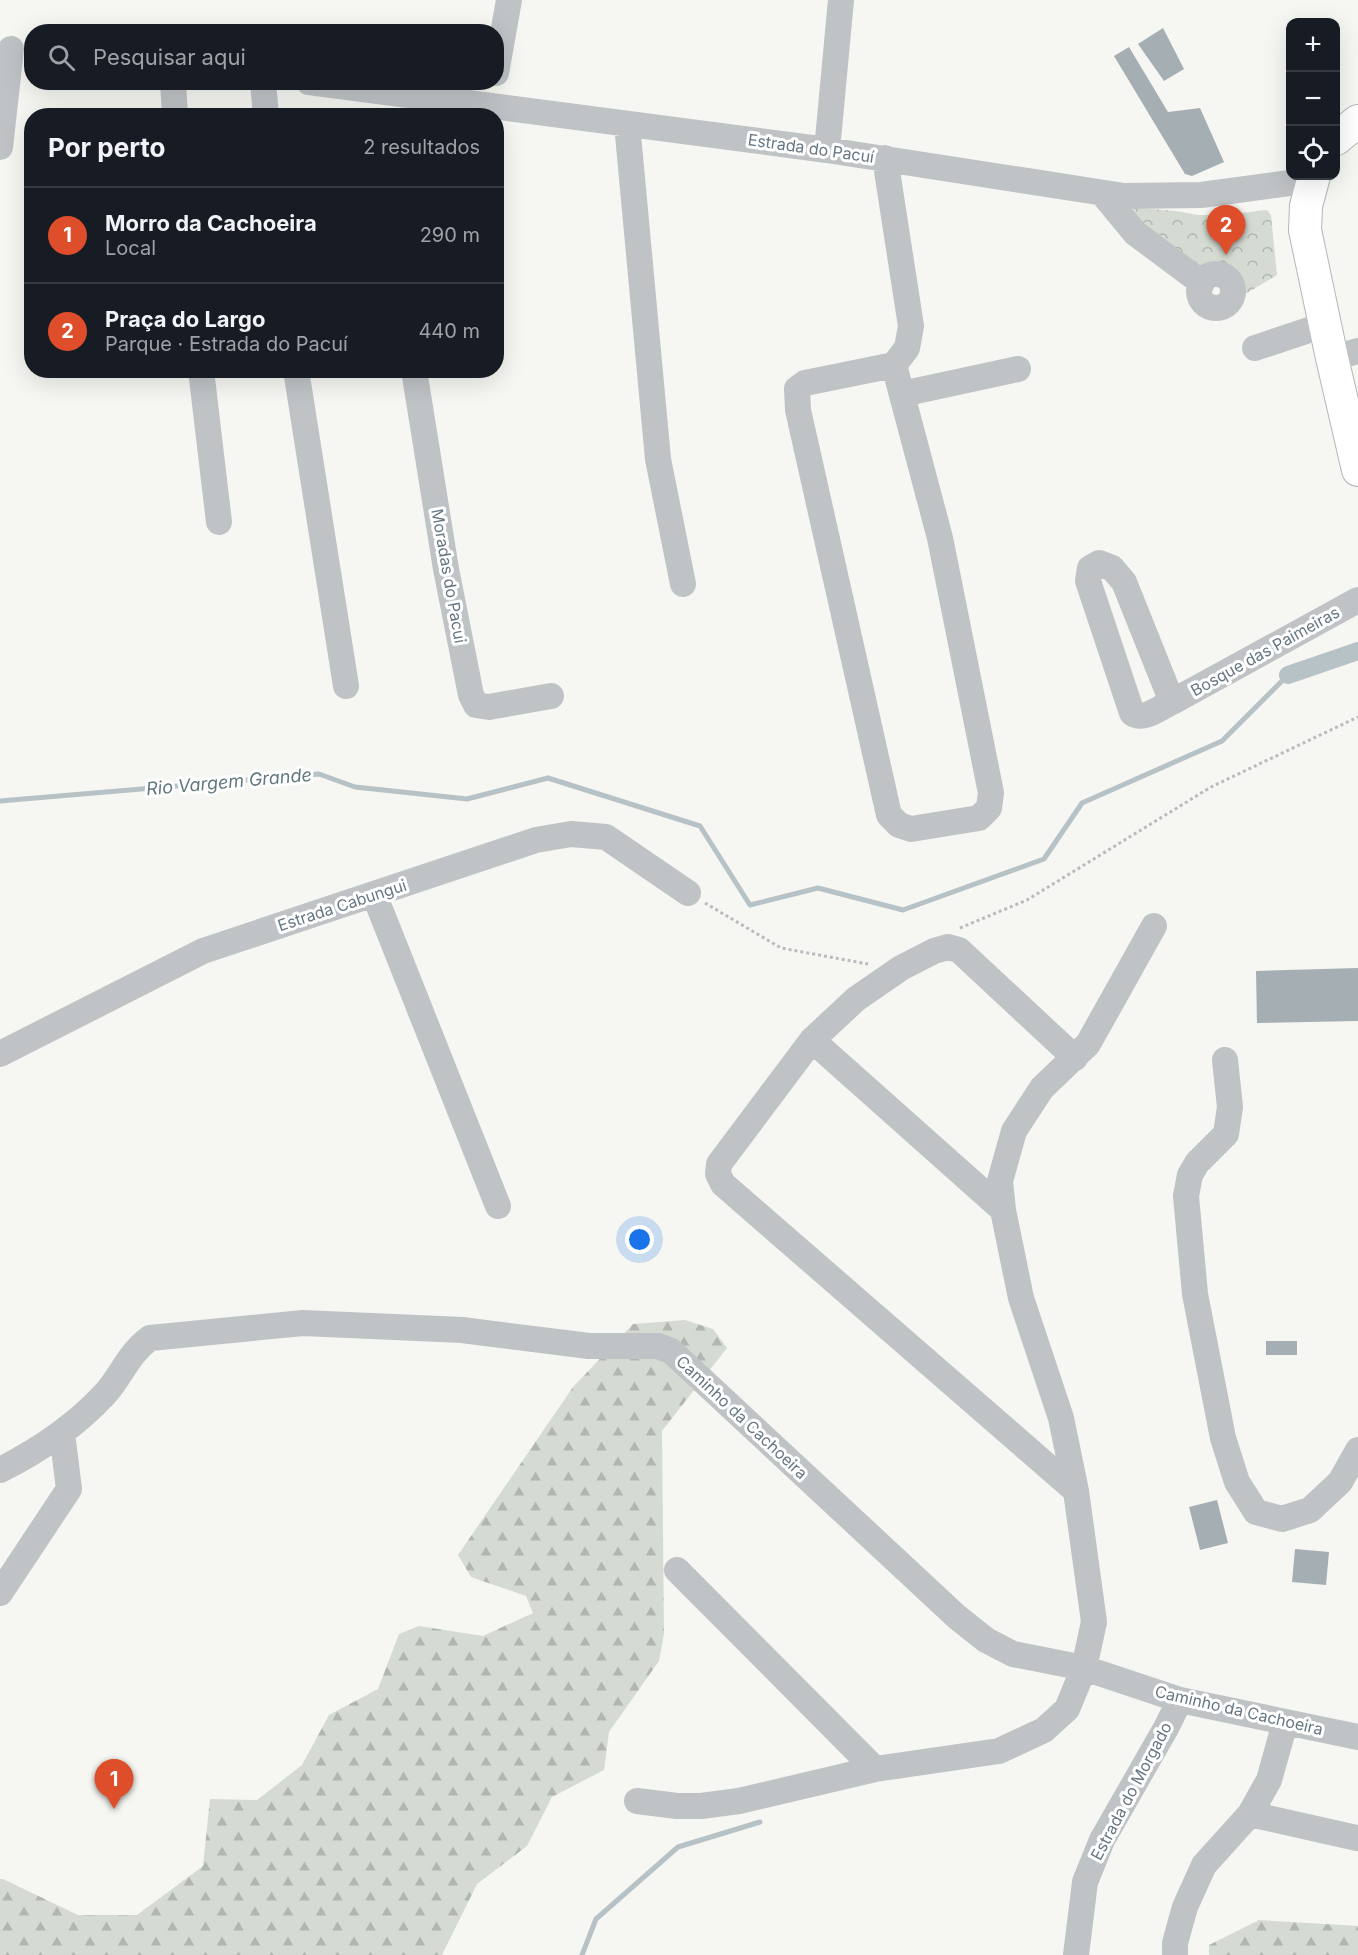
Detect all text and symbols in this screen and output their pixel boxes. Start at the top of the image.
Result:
map controls [1286,18,1340,180]
button: + [1286,18,1340,72]
search box [24,24,504,90]
icon: search [45,41,78,74]
text: Pesquisar aqui [93,44,246,70]
button: − [1286,72,1340,126]
button: locate [1286,126,1340,180]
street label: Estrada do Pacuí [747,129,875,167]
text: Por perto [48,132,166,163]
text: 2 resultados [363,135,480,159]
pin: 2 [1206,206,1246,255]
text: Morro da Cachoeira [105,210,317,236]
text: 1 [63,223,72,247]
text: 290 m [420,223,480,247]
text: Local [105,236,156,260]
text: Praça do Largo [105,306,265,332]
text: 2 [61,319,74,343]
text: 440 m [418,319,480,343]
text: Parque · Estrada do Pacuí [105,332,348,356]
street label: Moradas do Pacui [427,507,471,645]
street label: Bosque das Paimeiras [1187,602,1343,700]
water label: Rio Vargem Grande [145,764,313,799]
street label: Estrada Cabungui [275,875,409,935]
your location [625,1225,654,1254]
street label: Caminho da Cachoeira [672,1351,812,1483]
street label: Caminho da Cachoeira [1153,1681,1325,1739]
street label: Estrada do Morgado [1086,1719,1176,1863]
pin: 1 [94,1760,134,1809]

